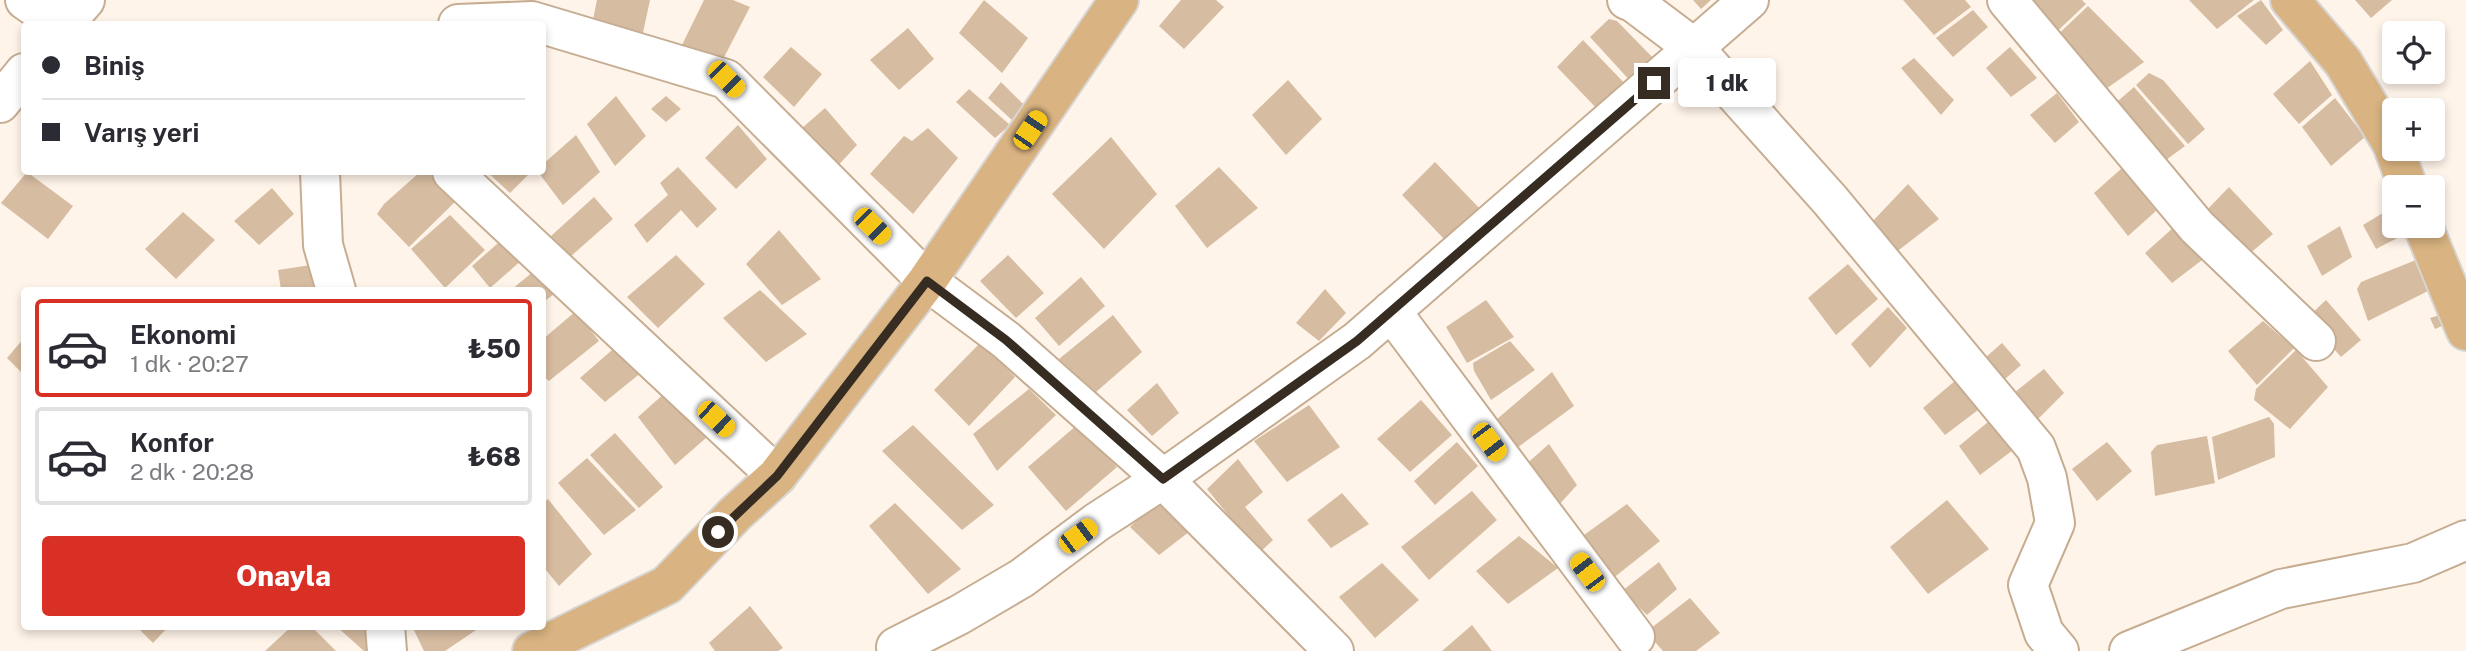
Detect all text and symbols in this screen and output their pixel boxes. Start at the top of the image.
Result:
map controls [2382,21,2445,238]
button: locate [2382,21,2445,84]
text: Biniş [84,50,145,81]
car [704,57,749,101]
callout: 1 dk [1678,58,1776,108]
route end [1638,67,1670,99]
text: 1 dk [1706,69,1748,96]
button: + [2382,98,2445,161]
car [1010,107,1051,153]
text: Varış yeri [84,117,199,148]
button: − [2382,175,2445,238]
car [850,204,895,248]
icon: car [46,317,109,380]
text: Ekonomi [130,319,236,350]
text: ₺50 [468,333,521,364]
text: 1 dk · 20:27 [130,350,249,377]
car [694,397,739,441]
car [1468,419,1511,465]
icon: car [46,425,109,488]
text: Konfor [130,427,214,458]
text: ₺68 [468,441,521,472]
text: 2 dk · 20:28 [130,458,254,485]
car [1055,515,1102,557]
route start [702,516,734,548]
button: Onayla [42,536,525,616]
car [1566,549,1609,595]

